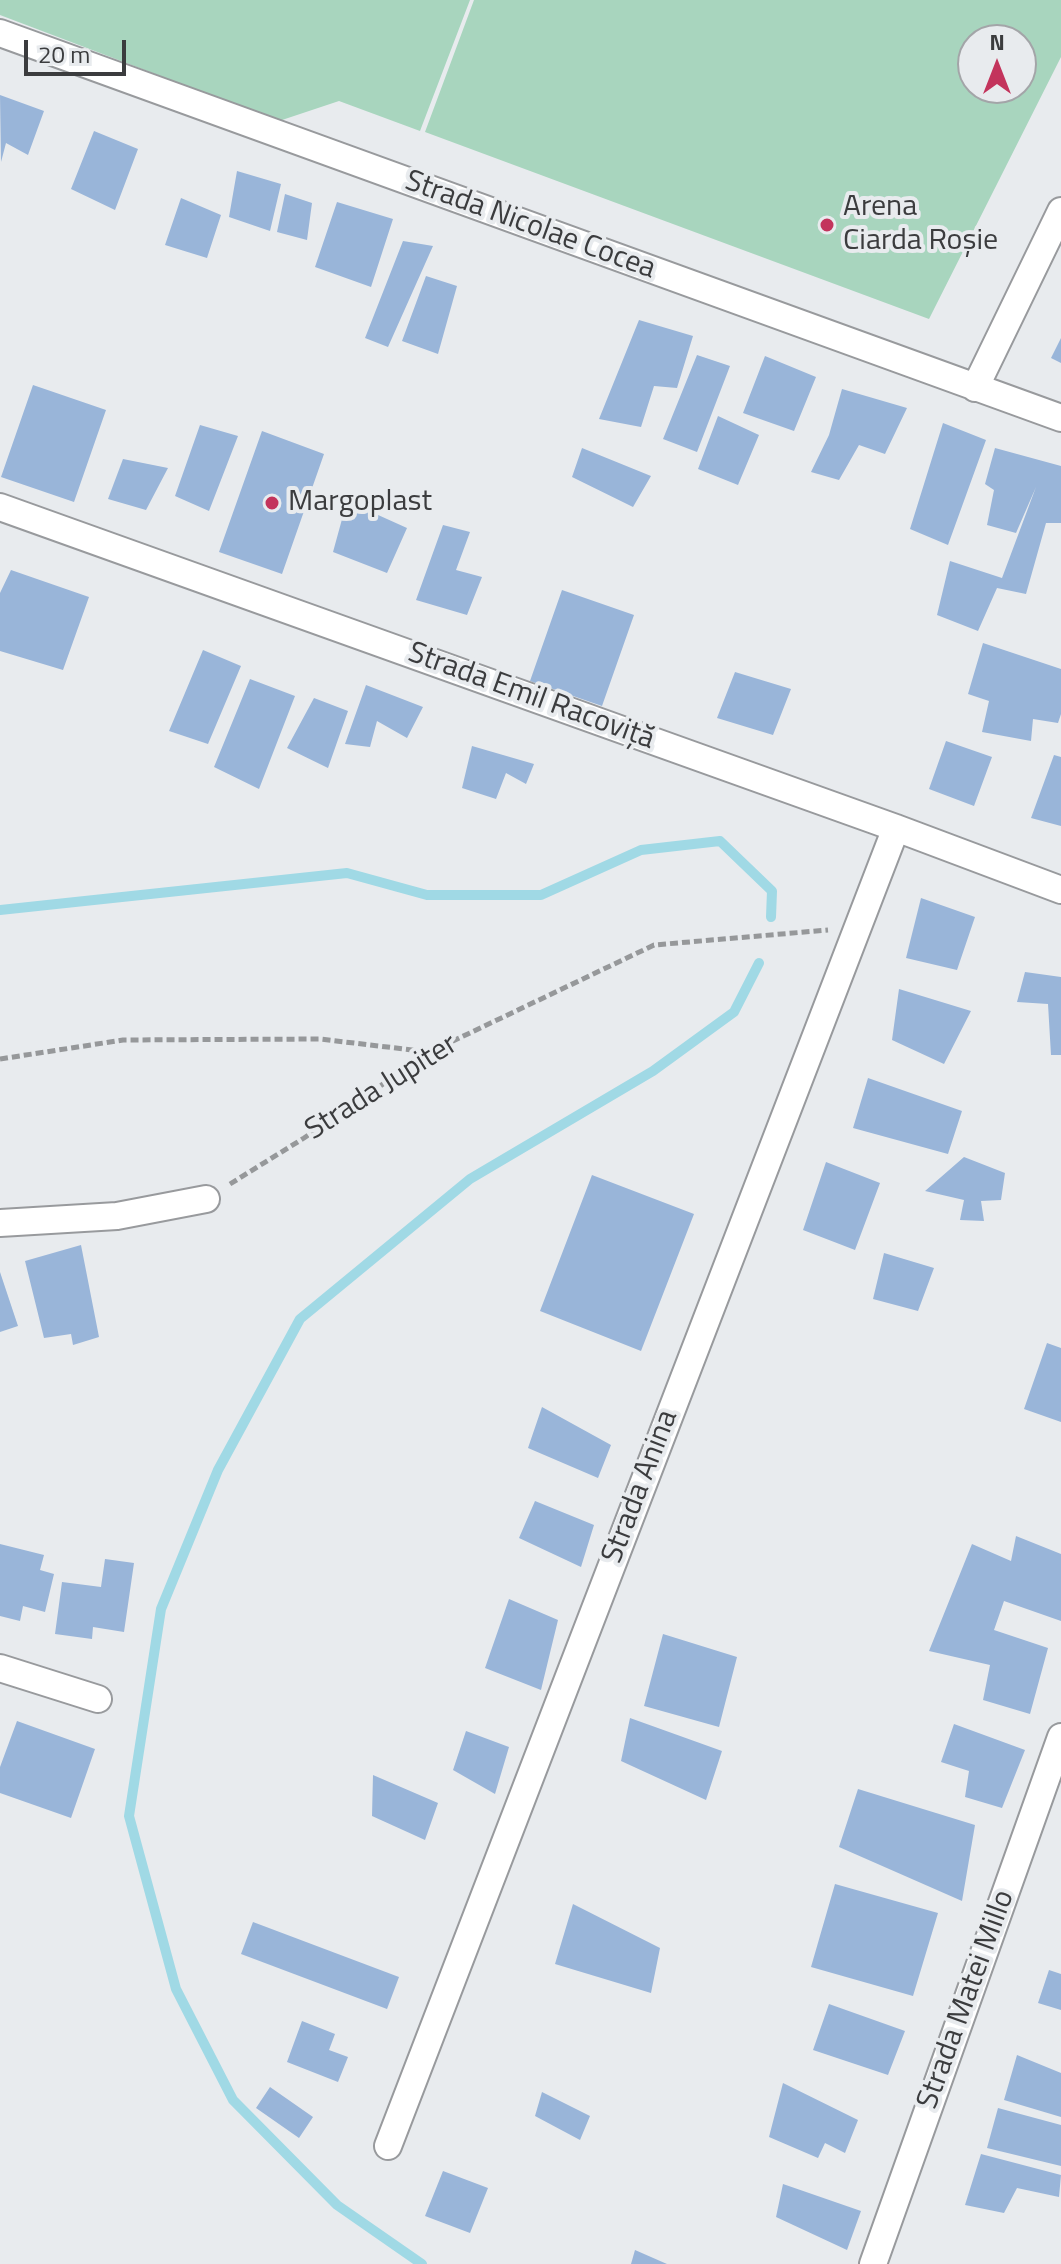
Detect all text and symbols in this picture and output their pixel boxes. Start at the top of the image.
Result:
scale bar [28,24,130,74]
north arrow [957,24,1037,104]
text: N [989,25,1005,59]
text: 20 m [38,36,90,72]
street label: Strada Nicolae Cocea [400,164,660,288]
place label: Arena Ciarda Roșie [843,190,998,260]
marker: Arena Ciarda Roșie [818,216,836,234]
place label: Margoplast [288,485,432,521]
marker: Margoplast [263,494,281,512]
street label: Strada Emil Racoviță [403,636,659,758]
street label: Strada Jupiter [299,1027,465,1149]
street label: Strada Anina [595,1405,687,1569]
street label: Strada Matei Millo [911,1886,1023,2114]

